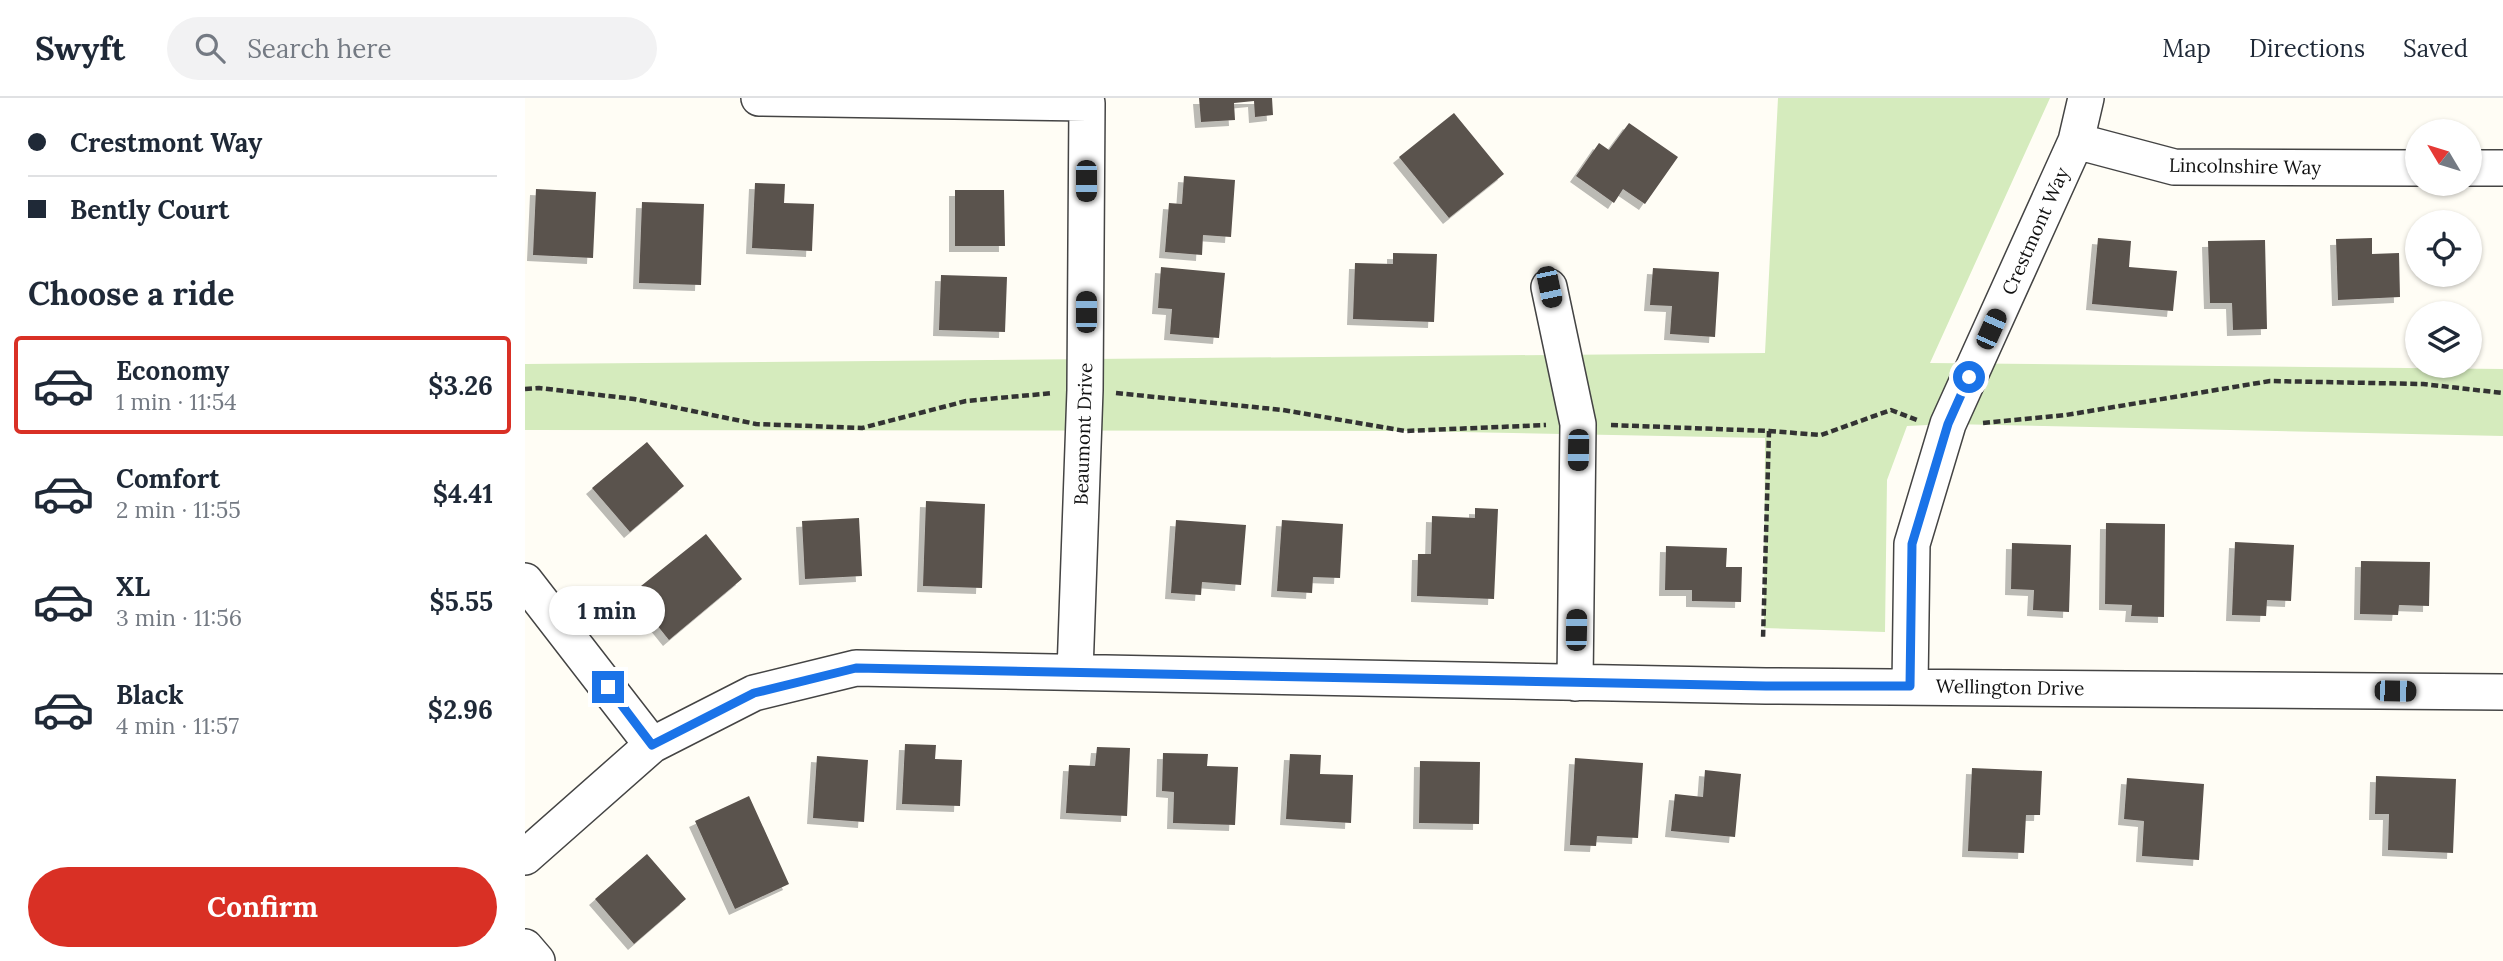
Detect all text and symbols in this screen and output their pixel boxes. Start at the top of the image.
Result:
search box [167,17,657,80]
text: Swyft [35,27,125,69]
icon: search [191,29,229,67]
text: Search here [247,32,391,65]
text: Map [2162,33,2211,64]
text: Directions [2249,33,2365,64]
text: Saved [2403,33,2468,64]
north arrow [2405,119,2481,196]
map controls [2405,119,2482,378]
text: Crestmont Way [70,126,262,159]
street label: Lincolnshire Way [2169,153,2321,179]
car [1076,160,1097,202]
street label: Crestmont Way [1996,163,2074,299]
text: Bently Court [70,193,229,226]
button: locate [2405,210,2482,287]
car [1535,264,1564,310]
text: Choose a ride [28,273,235,314]
car [1076,291,1097,333]
button: layers [2405,301,2482,378]
car [1973,306,2010,352]
icon: car [32,354,95,417]
text: Economy [116,354,229,387]
route start [1953,361,1985,393]
street label: Beaumont Drive [1069,362,1097,506]
text: $3.26 [428,369,493,402]
text: 1 min · 11:54 [116,387,237,416]
car [1568,429,1589,471]
icon: car [32,462,95,525]
text: Comfort [116,462,220,495]
text: $4.41 [433,477,493,510]
text: 2 min · 11:55 [116,495,241,524]
icon: car [32,570,95,633]
text: XL [116,570,150,603]
text: $5.55 [430,585,493,618]
callout: 1 min [550,586,666,634]
text: 1 min [578,596,636,625]
text: 3 min · 11:56 [116,603,242,632]
car [1566,609,1587,651]
route end [592,671,624,703]
street label: Wellington Drive [1935,674,2085,700]
icon: car [32,678,95,741]
text: Black [116,678,184,711]
car [2374,680,2417,702]
text: $2.96 [428,693,493,726]
text: 4 min · 11:57 [116,711,239,740]
button: Confirm [28,867,497,947]

